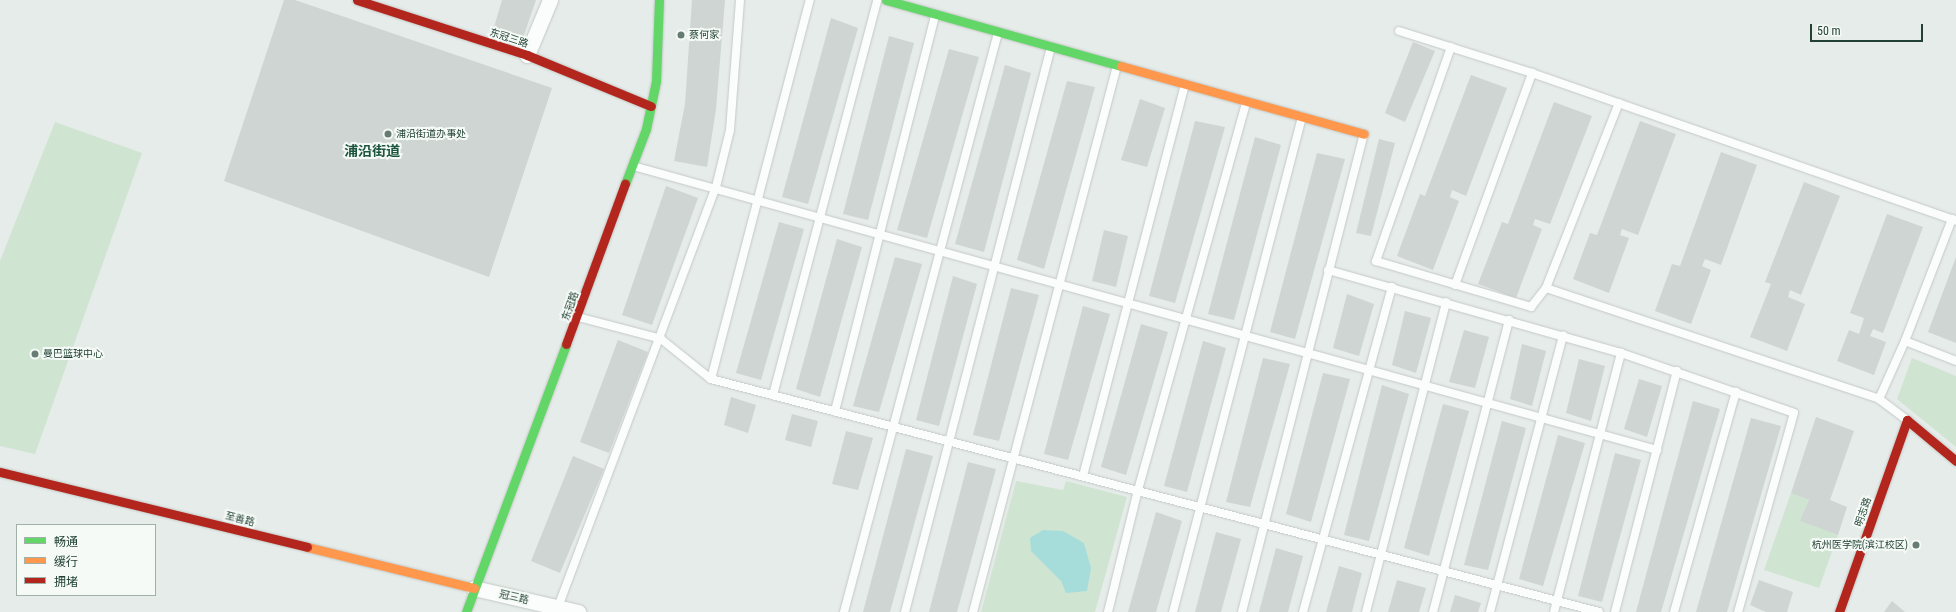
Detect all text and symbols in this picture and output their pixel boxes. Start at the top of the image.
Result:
scale bar [1812,16,1925,42]
text: 50 m [1817,24,1841,38]
street label: 东冠三路 [488,26,530,50]
place label: 蔡何家 [689,29,719,41]
marker: 蔡何家 [676,30,686,40]
place label: 浦沿街道办事处 [396,128,466,140]
marker: 浦沿街道办事处 [383,129,393,139]
district label: 浦沿街道 [344,143,400,159]
street label: 东冠路 [559,290,581,322]
place label: 曼巴篮球中心 [43,348,103,360]
marker: 曼巴篮球中心 [30,349,40,359]
street label: 明志路 [1852,496,1874,528]
street label: 至善路 [224,510,256,528]
legend [16,524,156,596]
text: 畅通 [54,535,78,549]
place label: 杭州医学院(滨江校区) [1812,539,1908,551]
marker: 杭州医学院(滨江校区) [1911,540,1921,550]
text: 缓行 [54,555,78,569]
text: 拥堵 [54,575,78,589]
street label: 冠三路 [498,588,530,606]

